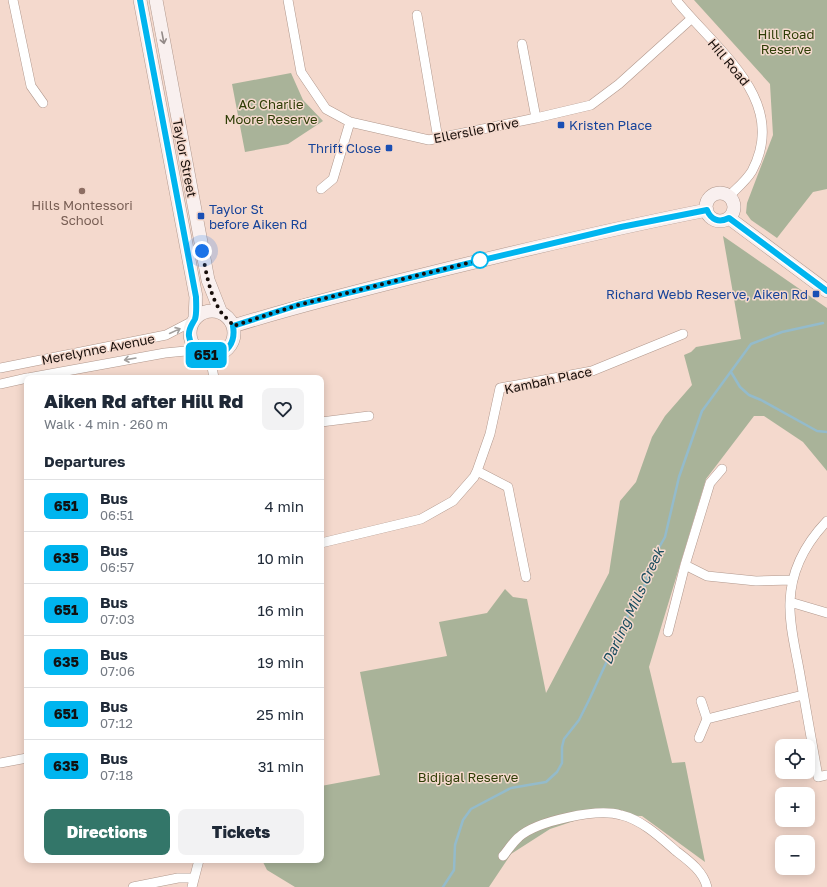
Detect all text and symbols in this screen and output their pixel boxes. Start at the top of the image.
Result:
park label: Hill Road Reserve [758,26,814,57]
one-way arrow [159,31,167,44]
street label: Hill Road [705,35,753,89]
park label: AC Charlie Moore Reserve [224,96,318,127]
street label: Ellerslie Drive [432,114,520,146]
street label: Taylor Street [170,117,200,199]
place label: Kristen Place [569,117,652,133]
marker: Kristen Place [556,120,566,130]
place label: Thrift Close [308,140,381,156]
marker: Thrift Close [384,143,394,153]
marker: Hills Montessori School [77,186,87,196]
place label: Hills Montessori School [31,197,133,228]
place label: Taylor St before Aiken Rd [209,201,307,232]
marker: Taylor St before Aiken Rd [196,211,206,221]
your location [192,241,212,261]
unlabelled marker [471,251,489,269]
place label: Richard Webb Reserve, Aiken Rd [606,286,808,302]
marker: Richard Webb Reserve, Aiken Rd [811,289,821,299]
one-way arrow [169,327,181,334]
street label: Merelynne Avenue [40,330,156,368]
line badge: 651 [183,342,229,368]
text: 651 [194,346,218,363]
one-way arrow [124,356,137,364]
street label: Kambah Place [503,363,593,397]
button: heart [262,388,304,430]
text: Aiken Rd after Hill Rd [44,389,243,412]
text: Walk · 4 min · 260 m [44,416,168,432]
text: Departures [44,452,125,470]
text: Bus [100,489,128,507]
text: 651 [54,497,78,514]
text: 4 min [265,497,304,515]
text: 06:51 [100,507,134,523]
text: Bus [100,541,128,559]
water label: Darling Mills Creek [598,543,668,667]
text: 635 [53,549,79,566]
text: 10 min [257,549,304,567]
text: 06:57 [100,559,134,575]
text: Bus [100,593,128,611]
text: 651 [54,601,78,618]
text: 16 min [257,601,304,619]
text: 07:03 [100,611,135,627]
text: Bus [100,645,128,663]
text: 635 [53,653,79,670]
text: 19 min [257,653,304,671]
text: 07:06 [100,663,135,679]
text: Bus [100,697,128,715]
text: 651 [54,705,78,722]
text: 25 min [256,705,304,723]
text: 07:12 [100,715,133,731]
map controls [775,739,815,875]
button: locate [775,739,815,779]
text: Bus [100,749,128,767]
text: 635 [53,757,79,774]
text: 31 min [258,757,304,775]
text: 07:18 [100,767,133,783]
park label: Bidjigal Reserve [418,769,518,785]
button: + [775,787,815,827]
button: Directions [44,809,170,855]
button: Tickets [178,809,304,855]
button: − [775,835,815,875]

